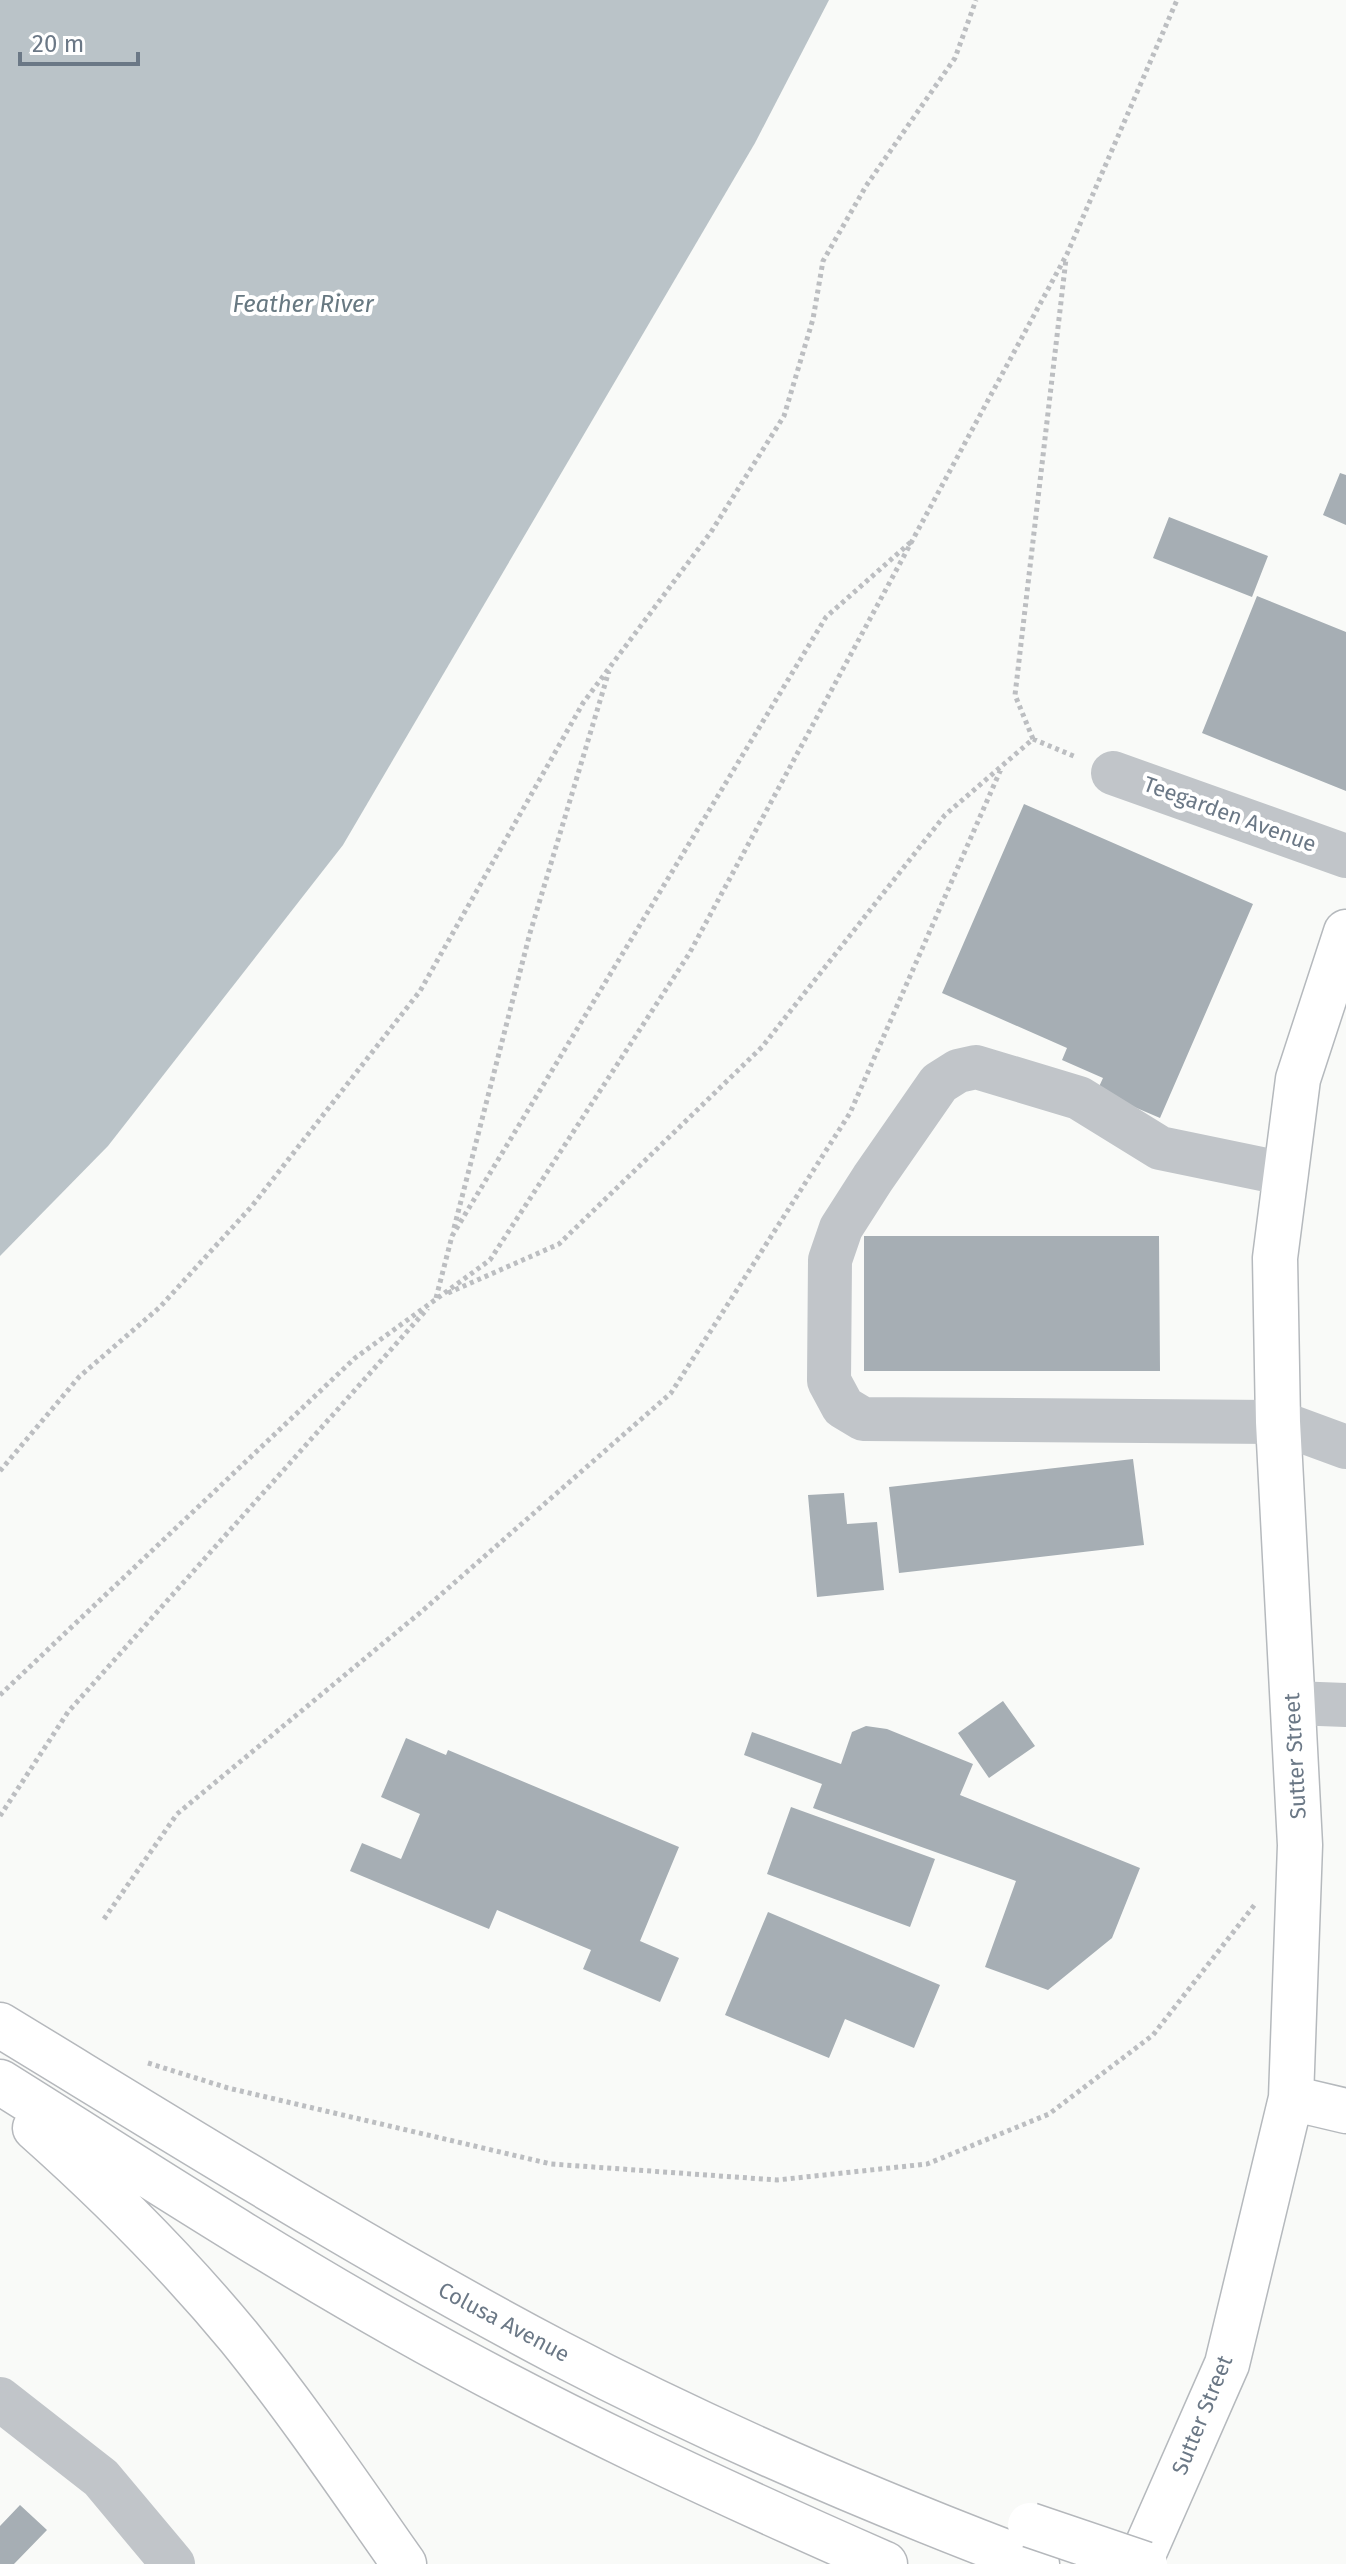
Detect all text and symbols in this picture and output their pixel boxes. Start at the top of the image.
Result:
scale bar [20,16,138,66]
text: 20 m [32,30,84,58]
water label: Feather River [232,290,374,318]
street label: Teegarden Avenue [1140,770,1320,858]
street label: Sutter Street [1278,1692,1312,1820]
street label: Colusa Avenue [434,2276,574,2368]
street label: Sutter Street [1166,2351,1238,2479]

